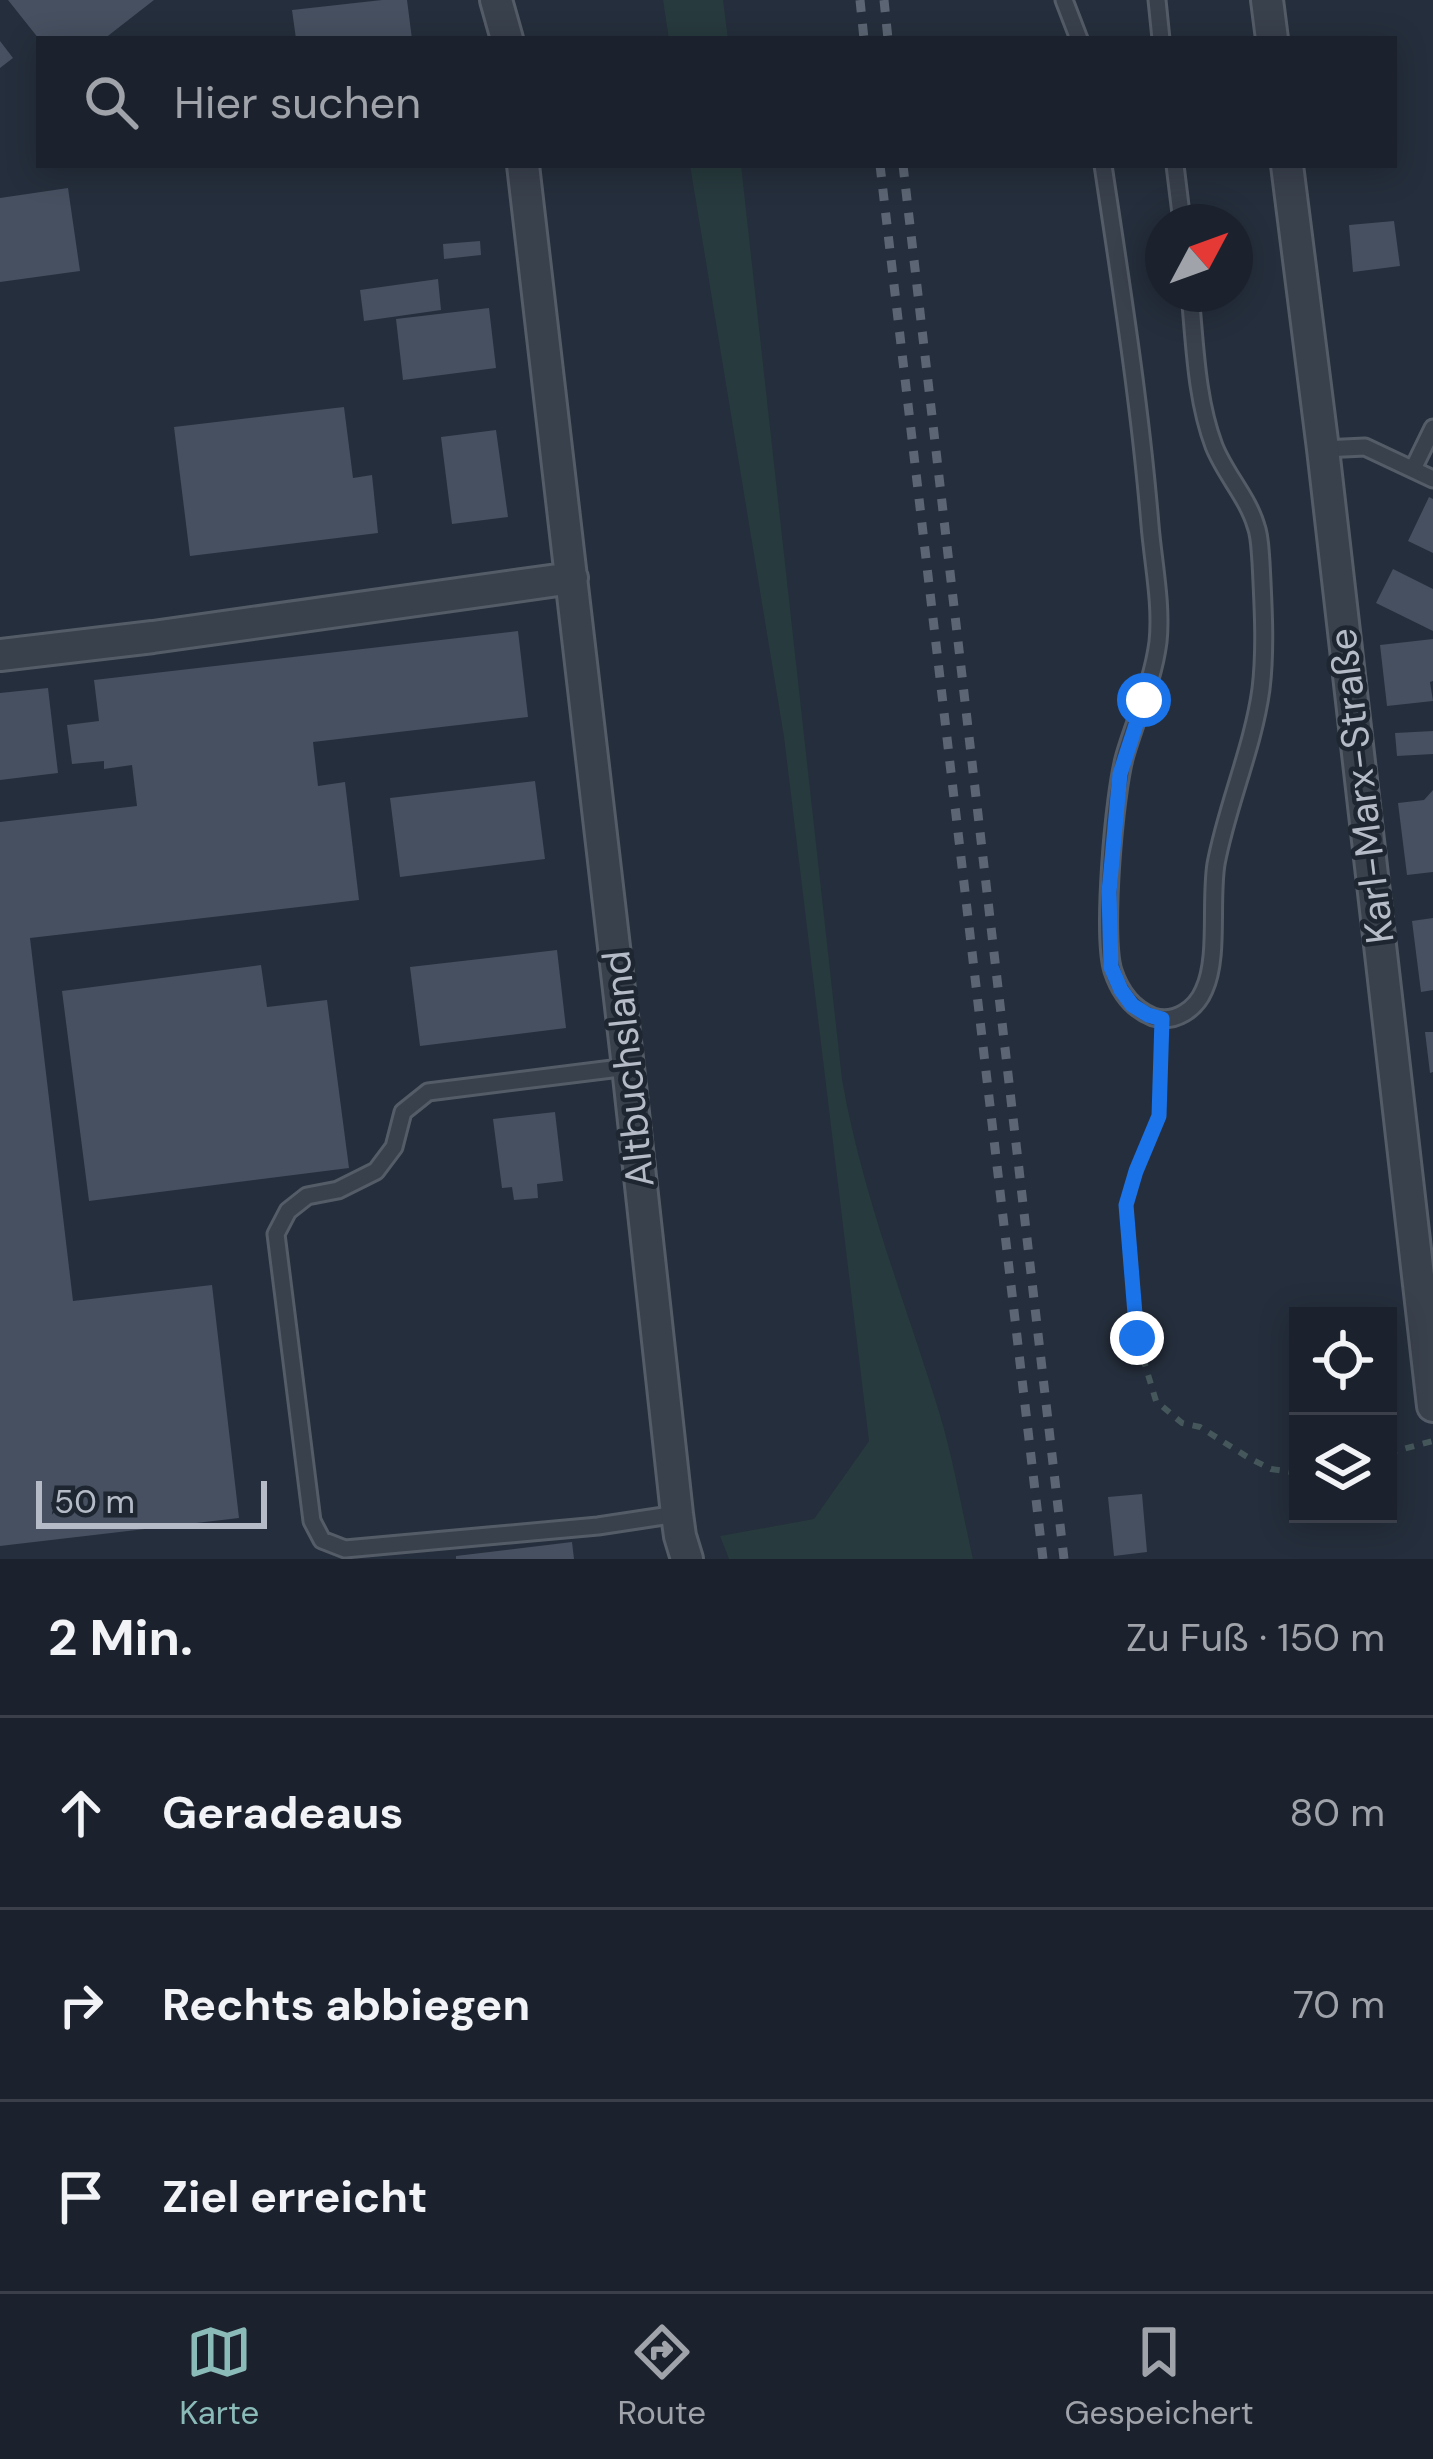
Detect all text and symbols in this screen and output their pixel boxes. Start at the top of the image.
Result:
search box [36,36,1397,168]
icon: search [78,69,144,135]
text: Hier suchen [174,73,421,132]
north arrow [1145,204,1253,312]
street label: Karl-Marx-Straße [1316,625,1406,947]
route start [1117,673,1171,727]
street label: Altbuchsland [590,948,666,1190]
map controls [1289,1307,1397,1523]
button: locate [1289,1307,1397,1415]
route end [1110,1311,1164,1365]
button: layers [1289,1415,1397,1523]
scale bar [36,1475,267,1528]
text: 50 m [54,1480,135,1523]
text: 2 Min. [48,1604,193,1671]
text: Zu Fuß · 150 m [1126,1612,1385,1663]
icon: ahead [48,1780,114,1846]
text: Geradeaus [162,1783,403,1842]
text: 80 m [1289,1787,1385,1838]
icon: right [48,1972,114,2038]
text: Rechts abbiegen [162,1975,530,2034]
text: 70 m [1293,1979,1385,2030]
icon: arrive [48,2164,114,2230]
text: Ziel erreicht [162,2167,428,2226]
tab: Karte [179,2319,259,2434]
tab: Route [618,2319,706,2434]
tab: Gespeichert [1064,2319,1254,2434]

